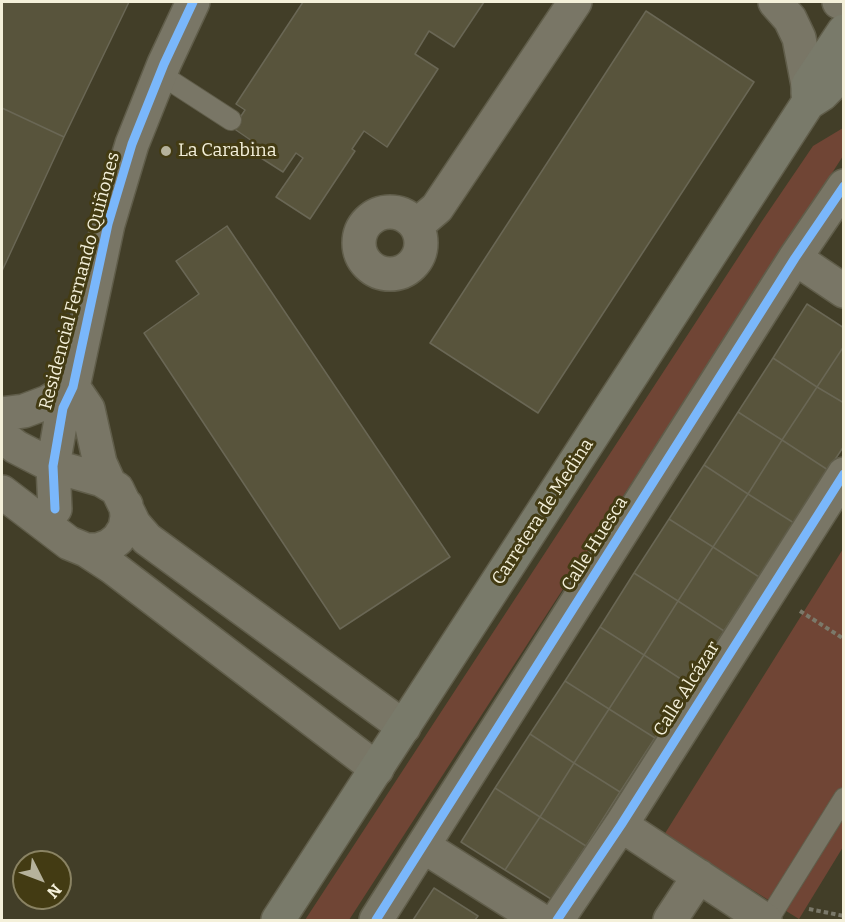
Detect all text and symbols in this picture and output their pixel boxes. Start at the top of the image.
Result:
place label: La Carabina [178,140,277,162]
marker: La Carabina [159,144,173,158]
street label: Residencial Fernando Quiñones [35,150,125,412]
street label: Carretera de Medina [488,435,598,589]
street label: Calle Huesca [557,493,633,595]
street label: Calle Alcázar [649,638,725,740]
north arrow [12,850,72,910]
text: N [43,880,65,902]

